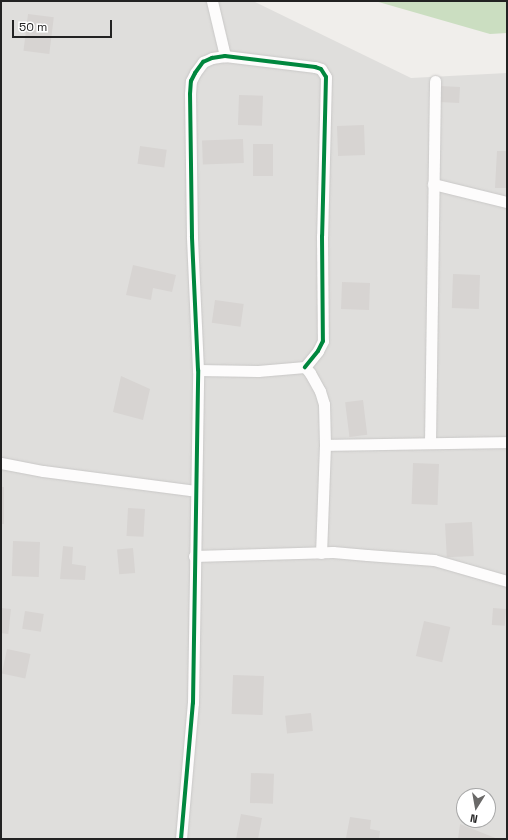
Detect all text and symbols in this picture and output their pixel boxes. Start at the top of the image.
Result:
scale bar [14,12,114,38]
text: 50 m [19,19,47,35]
north arrow [456,788,496,828]
text: N [469,811,479,826]

